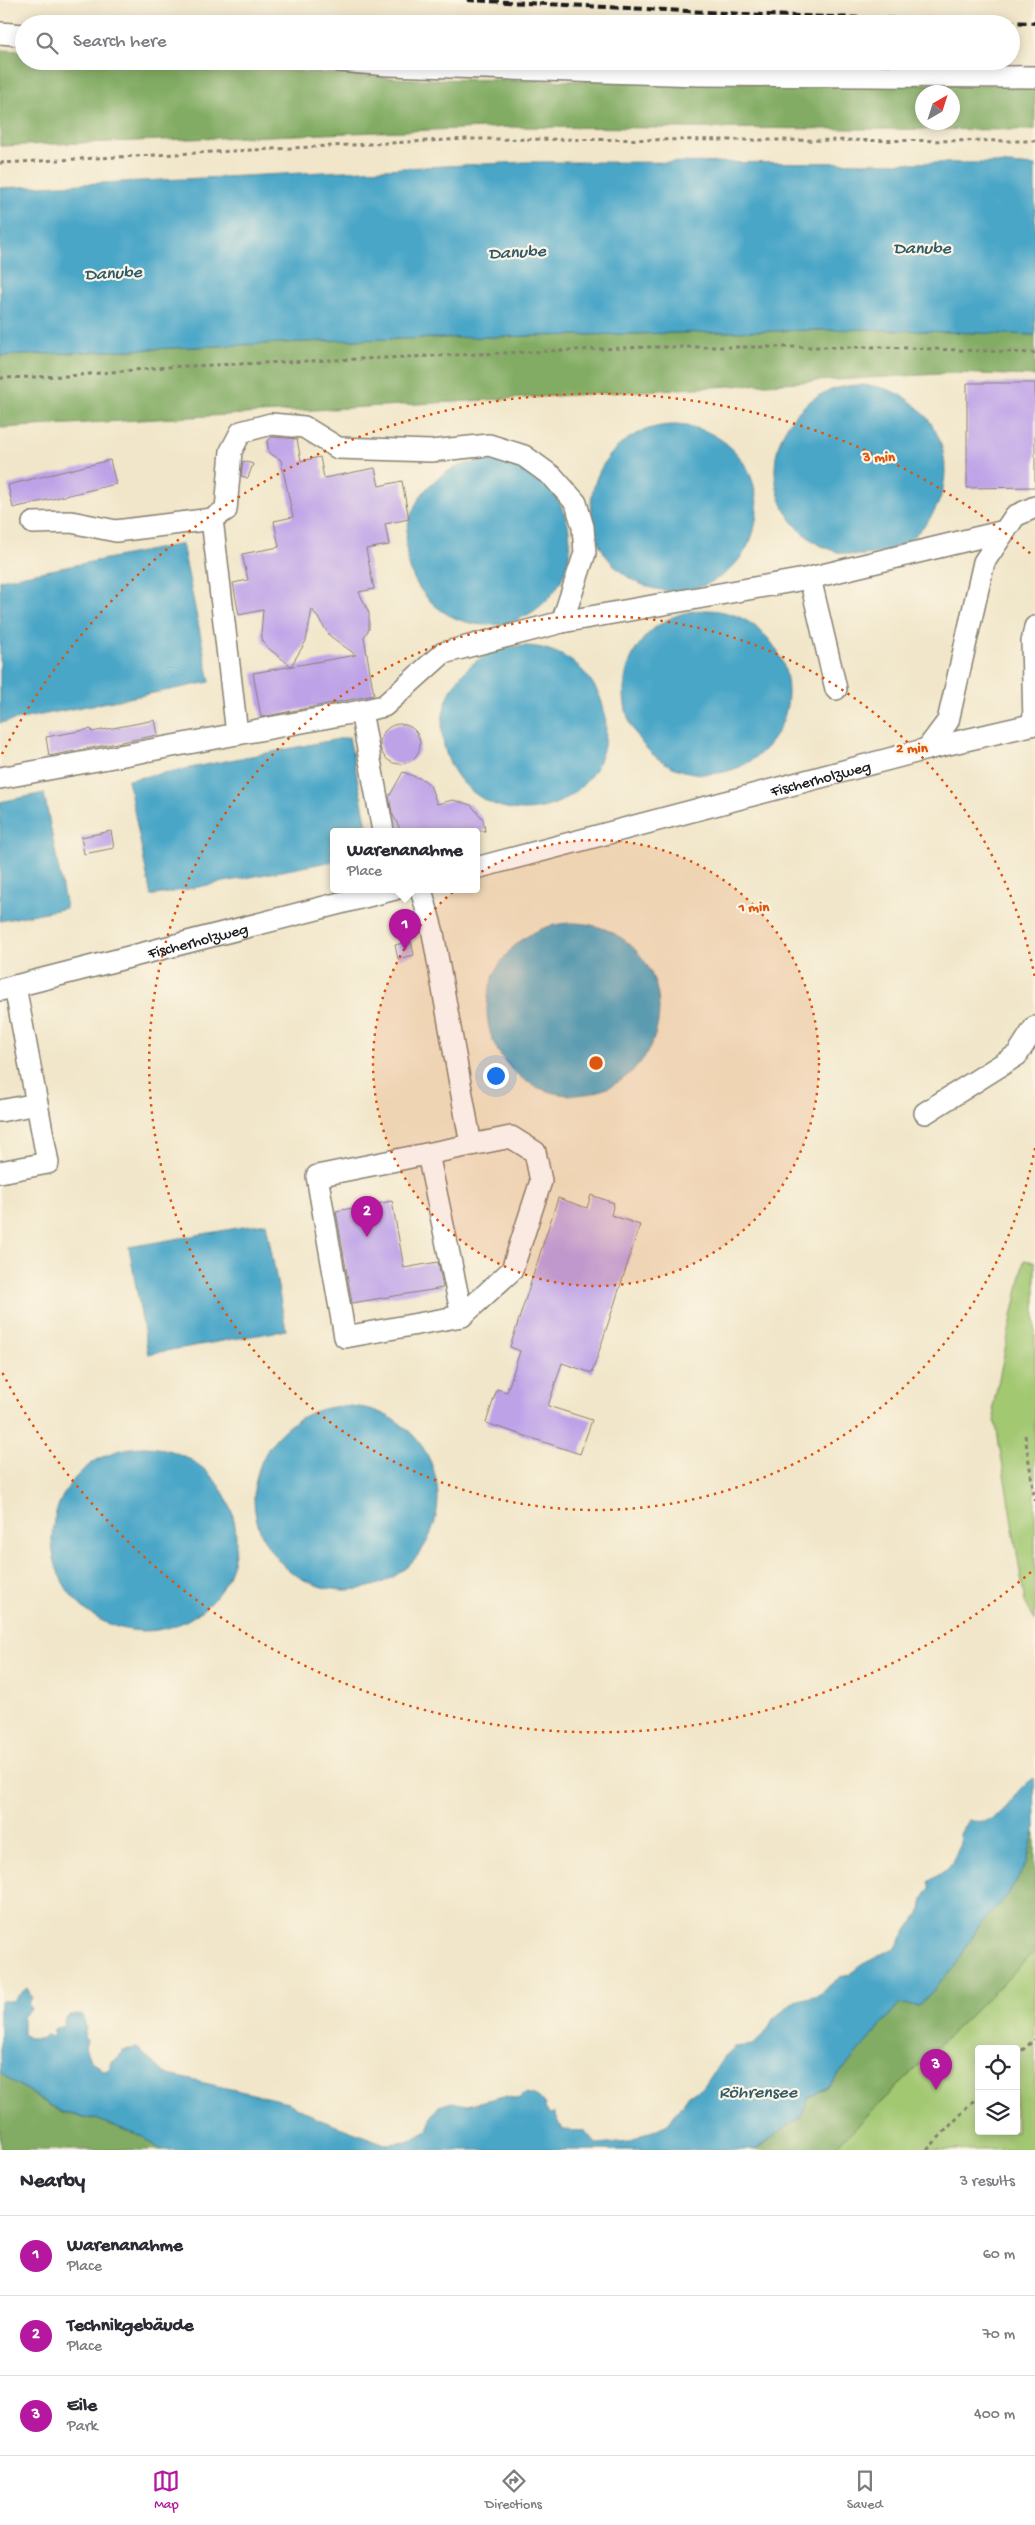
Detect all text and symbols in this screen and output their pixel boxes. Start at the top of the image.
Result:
search box [15,15,1020,70]
icon: search [33,29,61,57]
text: Search here [73,31,167,54]
north arrow [915,85,960,130]
water label: Danube [893,239,951,260]
water label: Danube [488,241,547,265]
water label: Danube [84,262,143,286]
text: 3 min [862,449,896,467]
text: 2 min [896,740,929,758]
street label: Fischerholzweg [768,758,873,803]
popup [330,828,480,893]
text: Warenanahme [347,840,463,863]
text: Place [347,863,382,882]
text: 1 min [738,899,770,917]
pin: 1 [389,909,421,950]
street label: Fischerholzweg [145,921,251,965]
centre of rings [587,1054,605,1072]
your location [483,1063,509,1089]
pin: 2 [351,1196,383,1237]
map controls [975,2045,1020,2135]
button: locate [975,2045,1020,2090]
pin: 3 [920,2049,952,2090]
water label: Röhrensee [719,2083,798,2104]
button: layers [975,2090,1020,2135]
text: Nearby [20,2170,85,2195]
text: 3 results [960,2173,1015,2192]
text: Warenanahme [67,2235,183,2258]
text: 1 [33,2246,39,2265]
text: 60 m [983,2246,1015,2265]
text: Place [67,2258,102,2277]
text: Technikgebäude [67,2315,193,2338]
text: 2 [32,2326,40,2345]
text: 70 m [982,2326,1015,2345]
text: Place [67,2338,102,2357]
text: Eile [67,2395,97,2418]
text: 3 [32,2406,40,2425]
text: 400 m [974,2406,1015,2425]
text: Park [67,2418,98,2437]
tab: Map [152,2467,180,2514]
tab: Directions [485,2467,542,2514]
tab: Saved [847,2467,883,2514]

